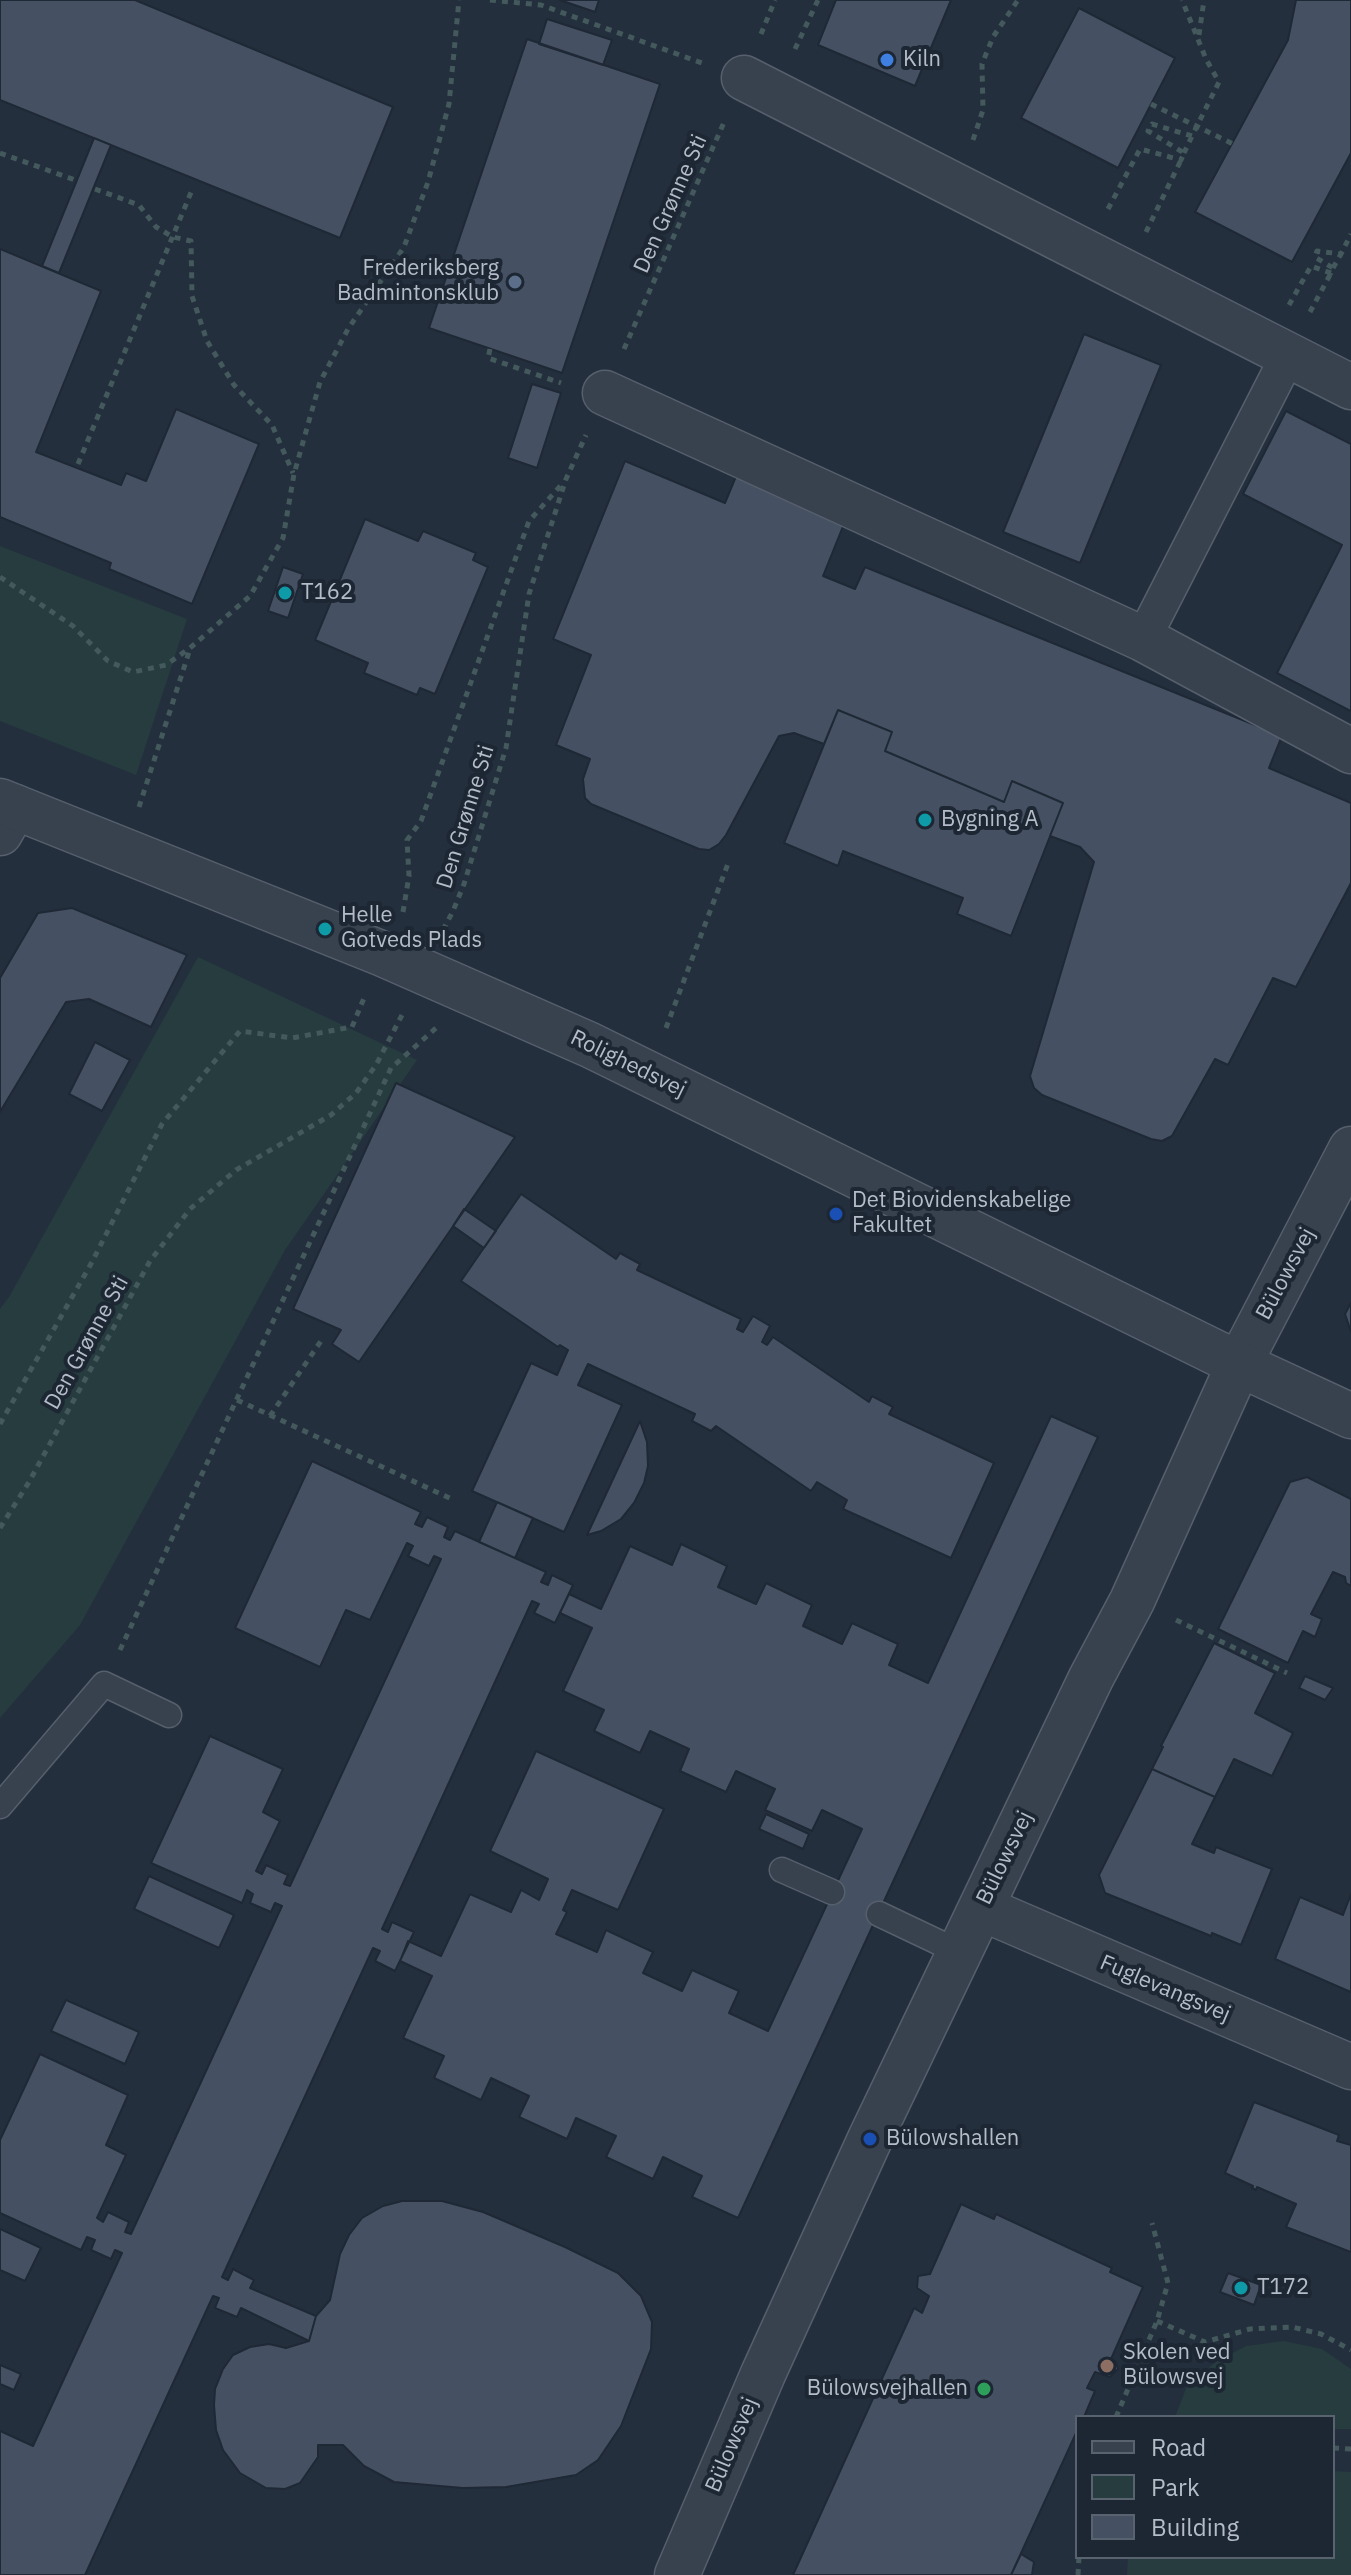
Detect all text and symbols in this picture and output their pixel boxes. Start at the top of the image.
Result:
place label: Kiln [903,47,941,73]
marker: Kiln [878,51,896,69]
street label: Den Grønne Sti [629,131,713,277]
place label: Frederiksberg Badmintonsklub [337,256,499,308]
marker: Frederiksberg Badmintonsklub [506,273,524,291]
place label: T162 [301,580,353,606]
marker: T162 [276,584,294,602]
street label: Den Grønne Sti [432,742,500,892]
place label: Bygning A [941,807,1038,833]
marker: Bygning A [916,811,934,829]
place label: Helle Gotveds Plads [341,903,482,954]
marker: Helle Gotveds Plads [316,920,334,938]
street label: Rolighedsvej [566,1025,690,1103]
place label: Det Biovidenskabelige Fakultet [852,1188,1071,1240]
marker: Det Biovidenskabelige Fakultet [827,1205,845,1223]
street label: Bülowsvej [1251,1223,1321,1325]
street label: Den Grønne Sti [39,1272,135,1414]
street label: Bülowsvej [971,1807,1039,1909]
street label: Fuglevangsvej [1096,1950,1234,2028]
place label: Bülowshallen [886,2126,1019,2152]
marker: Bülowshallen [861,2130,879,2148]
place label: T172 [1257,2275,1309,2301]
marker: T172 [1232,2279,1250,2297]
place label: Skolen ved Bülowsvej [1123,2340,1231,2392]
marker: Skolen ved Bülowsvej [1098,2357,1116,2375]
place label: Bülowsvejhallen [807,2376,968,2402]
marker: Bülowsvejhallen [975,2380,993,2398]
street label: Bülowsvej [700,2394,764,2496]
legend [1075,2415,1335,2559]
text: Road [1151,2431,1206,2463]
text: Park [1151,2471,1200,2503]
text: Building [1151,2511,1239,2543]

